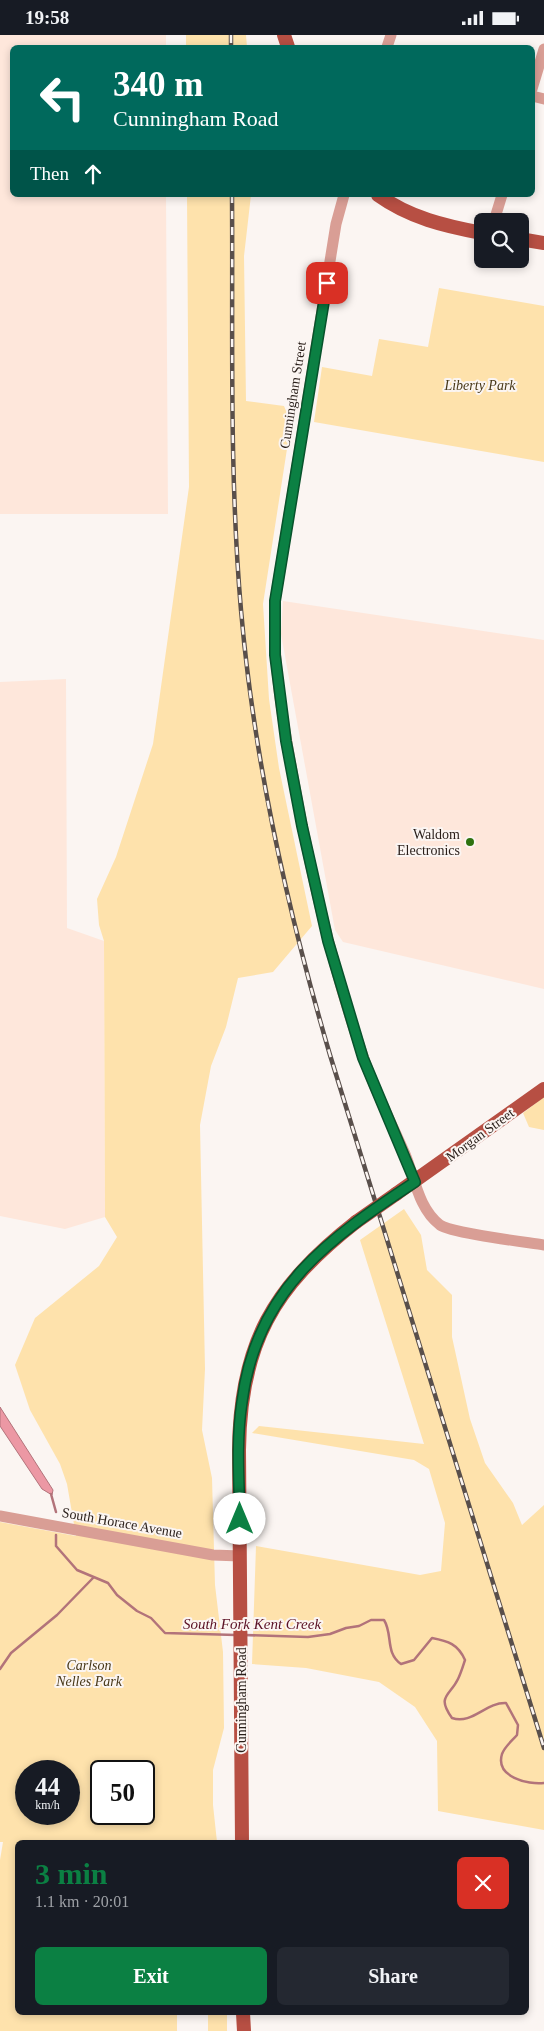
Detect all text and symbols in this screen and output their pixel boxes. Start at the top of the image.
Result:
text: 19:58 [25,7,69,28]
icon: left [30,65,95,130]
text: 340 m [113,65,203,104]
text: Cunningham Road [113,106,279,131]
icon: ahead [79,160,107,188]
text: Then [30,163,69,184]
map controls [474,213,529,268]
button: search [474,213,529,268]
pin [306,262,348,304]
icon: arrive [313,269,341,297]
street label: Cunningham Street [277,340,309,450]
park label: Liberty Park [443,378,516,393]
place label: Waldom Electronics [397,827,460,858]
marker: Waldom Electronics [464,836,476,848]
street label: Morgan Street [443,1105,517,1165]
position arrow [213,1492,265,1544]
street label: South Horace Avenue [61,1505,183,1541]
water label: South Fork Kent Creek [183,1616,321,1632]
street label: Cunningham Road [234,1647,249,1753]
park label: Carlson Nelles Park [55,1658,123,1689]
speed limit sign: 50 [90,1760,155,1825]
text: 44 [35,1773,60,1800]
text: km/h [35,1798,60,1812]
text: 3 min [35,1857,108,1890]
button: close [457,1857,509,1909]
text: 1.1 km · 20:01 [35,1893,129,1910]
button: Exit [35,1947,267,2005]
button: Share [277,1947,509,2005]

